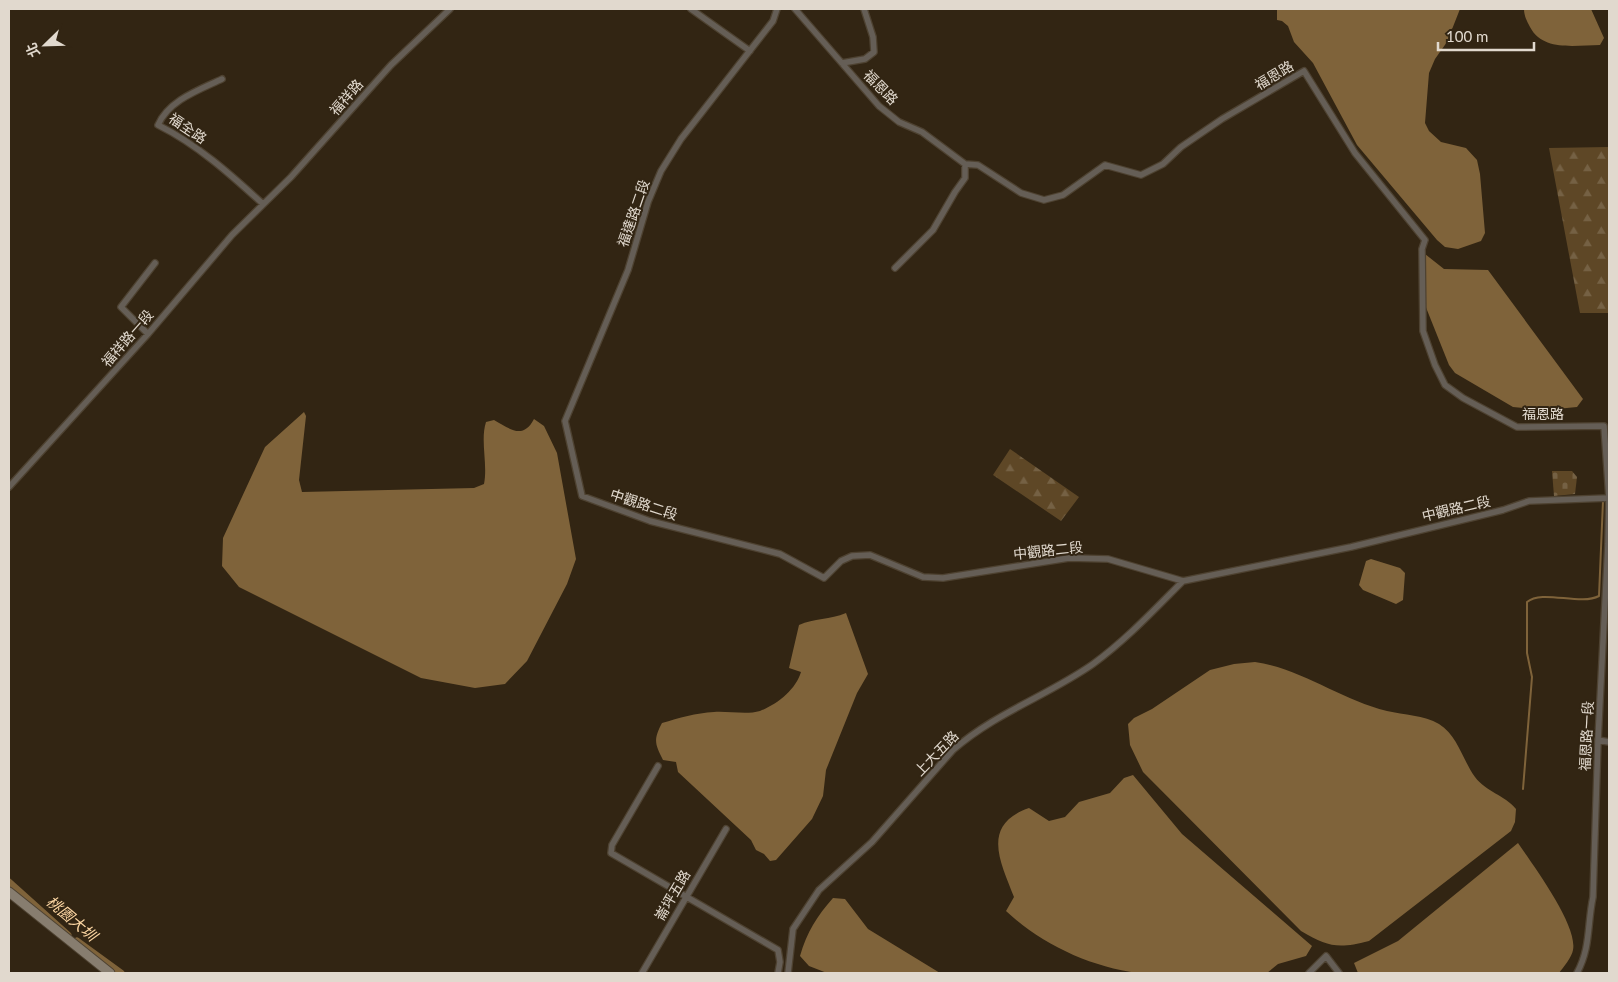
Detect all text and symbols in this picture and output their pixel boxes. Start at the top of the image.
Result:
north arrow [20,20,70,70]
scale bar [1438,20,1534,52]
text: 100 m [1446,27,1488,45]
text: 北 [22,41,43,60]
street label: 福恩路 [1252,57,1296,93]
street label: 福恩路 [860,66,902,108]
street label: 福祥路 [326,76,366,118]
street label: 福全路 [166,109,210,147]
street label: 福達路二段 [614,177,652,249]
street label: 福祥路一段 [98,306,156,370]
street label: 福恩路 [1522,405,1564,422]
street label: 中觀路二段 [608,485,680,523]
street label: 中觀路二段 [1420,492,1492,524]
street label: 中觀路二段 [1012,538,1084,562]
street label: 福恩路一段 [1576,701,1596,771]
street label: 上大五路 [910,727,962,779]
street label: 崙坪五路 [651,867,693,923]
water label: 桃園大圳 [43,892,102,945]

